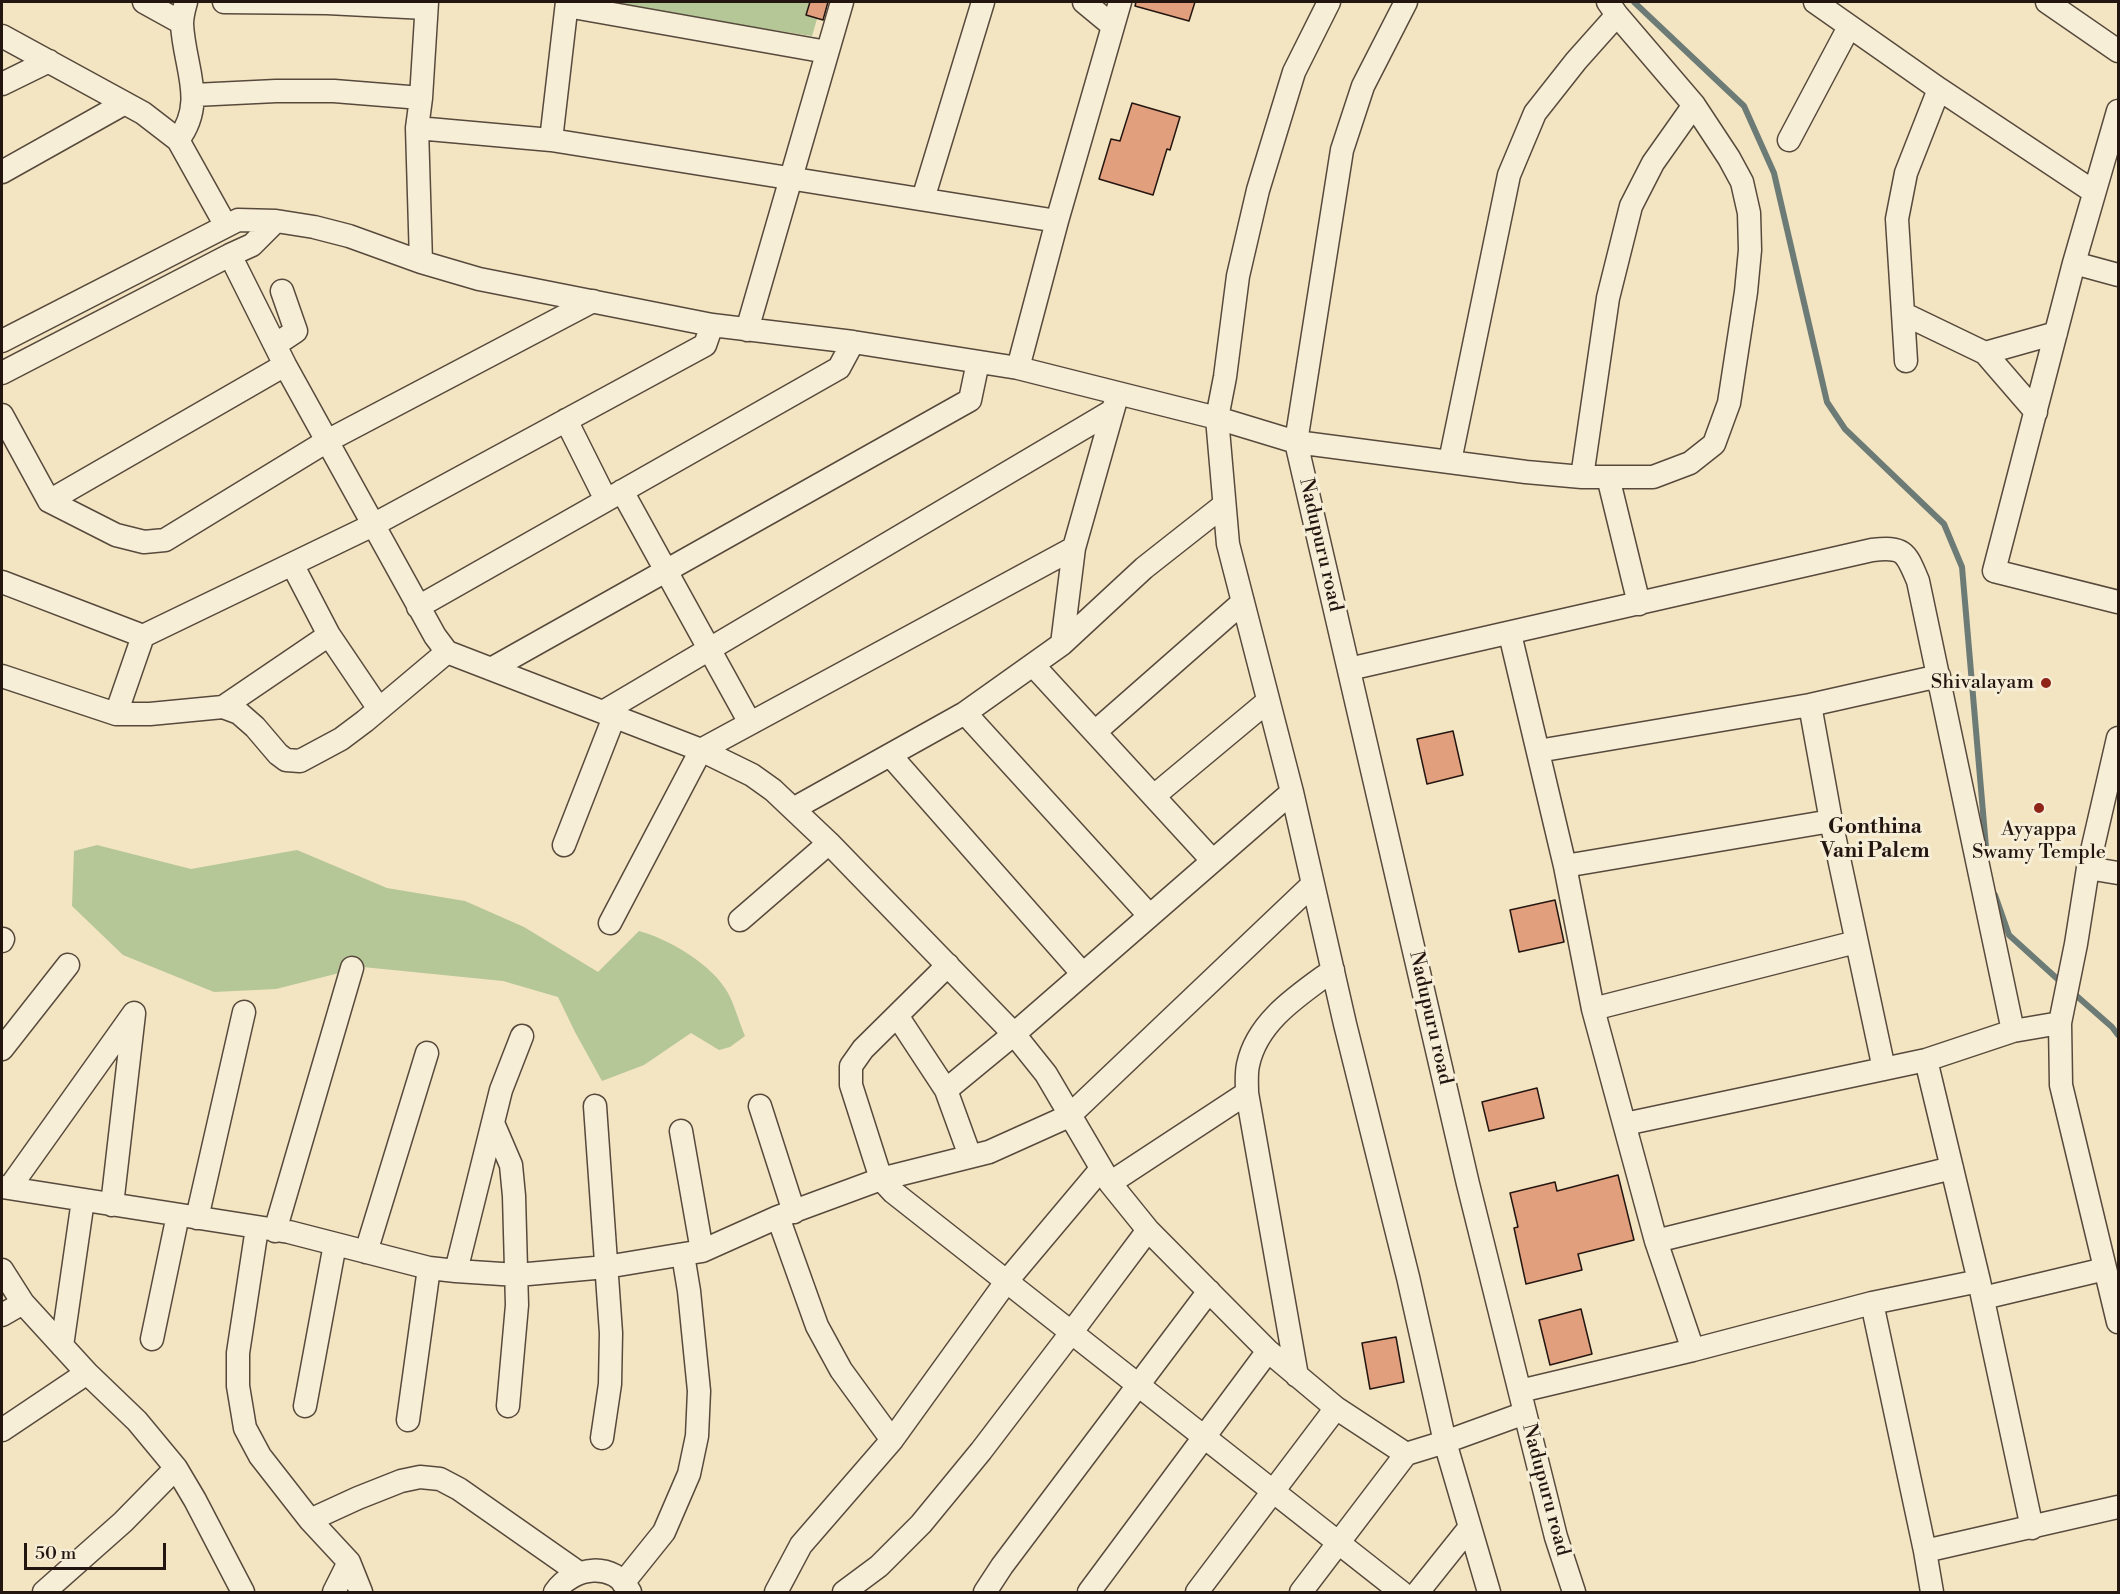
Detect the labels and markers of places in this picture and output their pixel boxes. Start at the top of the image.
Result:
place label: Shivalayam [1931,671,2034,695]
marker: Shivalayam [2039,676,2053,690]
marker: Ayyappa Swamy Temple [2032,801,2046,815]
place label: Ayyappa Swamy Temple [1972,818,2106,865]

